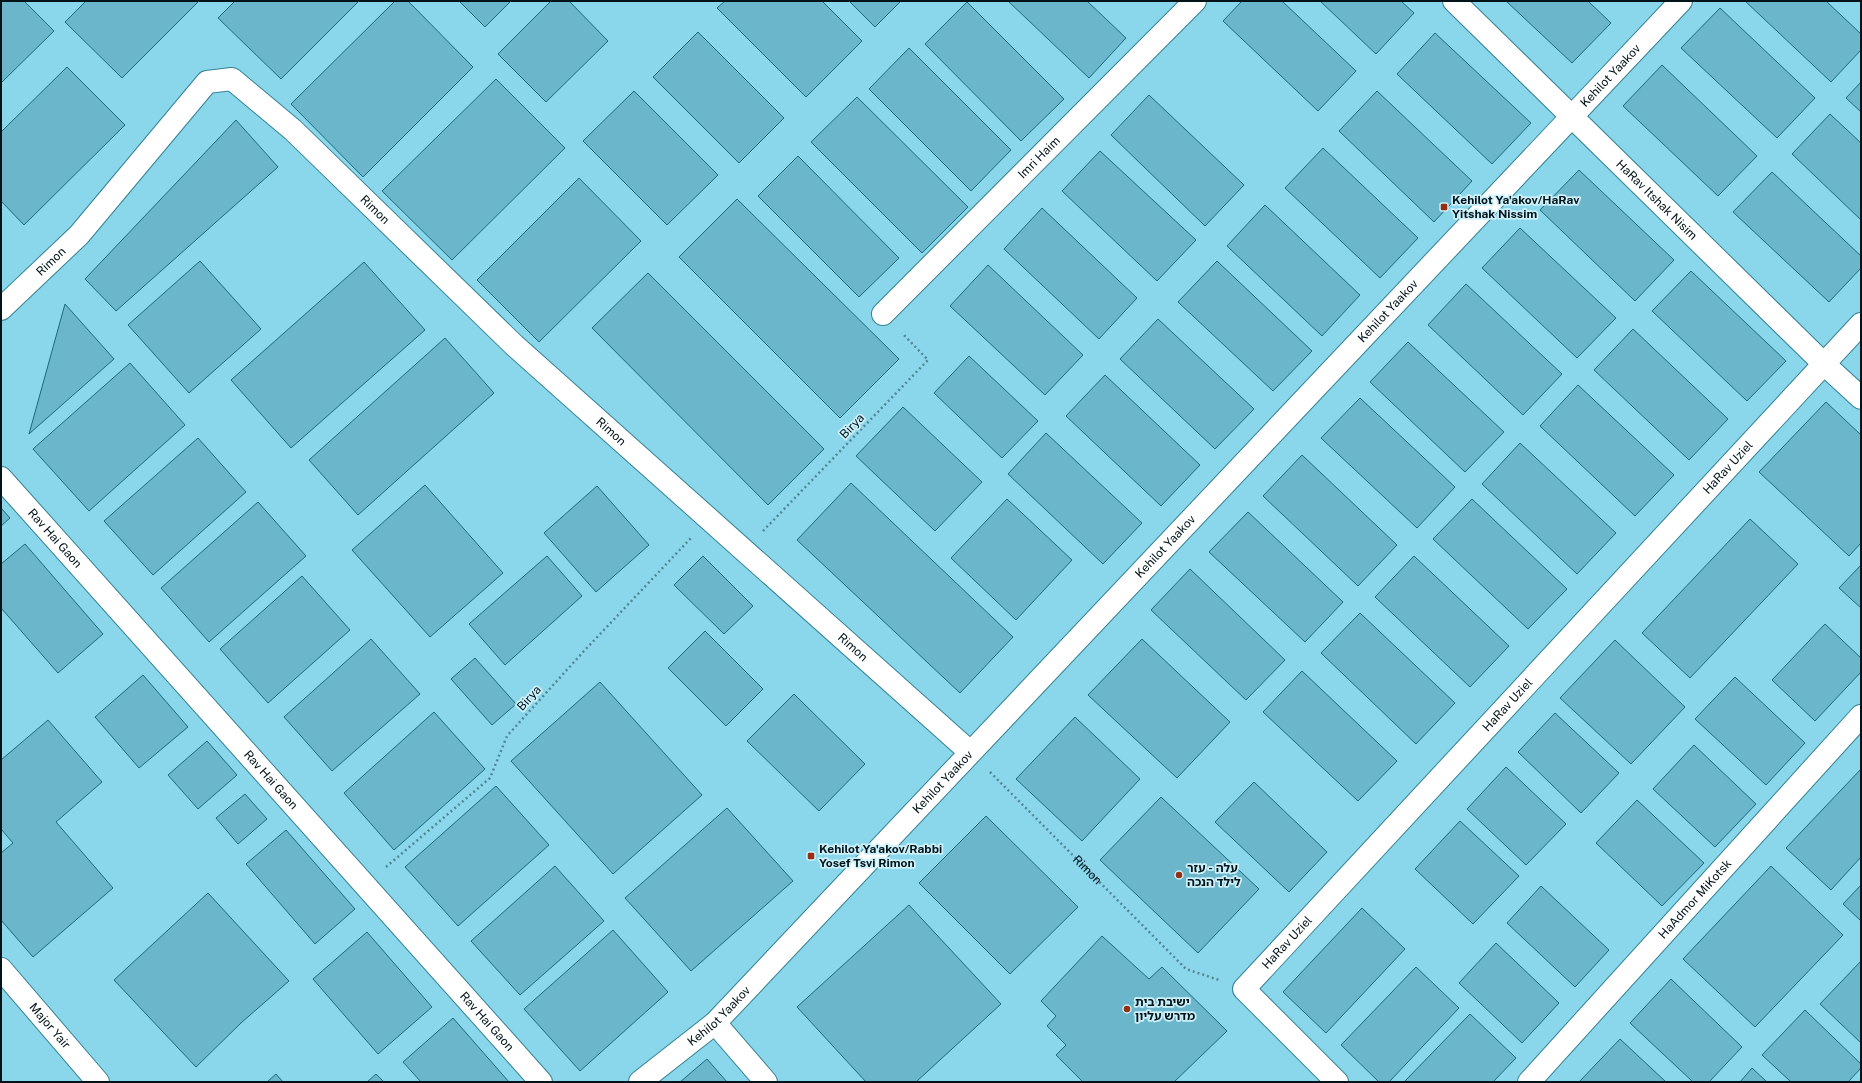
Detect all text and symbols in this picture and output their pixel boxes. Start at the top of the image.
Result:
street label: Kehilot Yaakov [1578,41,1643,110]
street label: Imri Haim [1015,134,1063,181]
street label: HaRav Itshak Nisim [1613,157,1700,243]
street label: Rimon [357,192,392,227]
place label: Kehilot Ya'akov/HaRav Yitshak Nissim [1452,193,1580,221]
marker: Kehilot Ya'akov/HaRav Yitshak Nissim [1439,202,1449,212]
street label: Rimon [33,244,69,279]
street label: Kehilot Yaakov [1355,277,1421,345]
street label: Birya [837,411,867,441]
street label: Rimon [593,415,629,449]
street label: HaRav Uziel [1700,438,1756,497]
street label: Rav Hai Gaon [25,506,85,571]
street label: Kehilot Yaakov [1132,512,1198,581]
street label: Rimon [835,630,871,664]
street label: HaRav Uziel [1480,675,1536,734]
street label: Birya [514,683,544,713]
street label: Rav Hai Gaon [241,748,301,812]
street label: Kehilot Yaakov [910,748,976,816]
place label: Kehilot Ya'akov/Rabbi Yosef Tsvi Rimon [819,842,942,870]
marker: Kehilot Ya'akov/Rabbi Yosef Tsvi Rimon [806,851,816,861]
street label: Rimon [1070,852,1105,887]
street label: HaAdmor MiKotsk [1656,857,1734,941]
place label: עלה - עזר לילד הנכה [1187,861,1241,889]
marker: עלה - עזר לילד הנכה [1174,870,1184,880]
street label: HaRav Uziel [1259,913,1315,972]
street label: Kehilot Yaakov [685,983,753,1049]
street label: Rav Hai Gaon [457,989,517,1054]
place label: ישיבת בית מדרש עליון [1135,995,1196,1023]
street label: Major Yair [26,1000,74,1052]
marker: ישיבת בית מדרש עליון [1122,1004,1132,1014]

